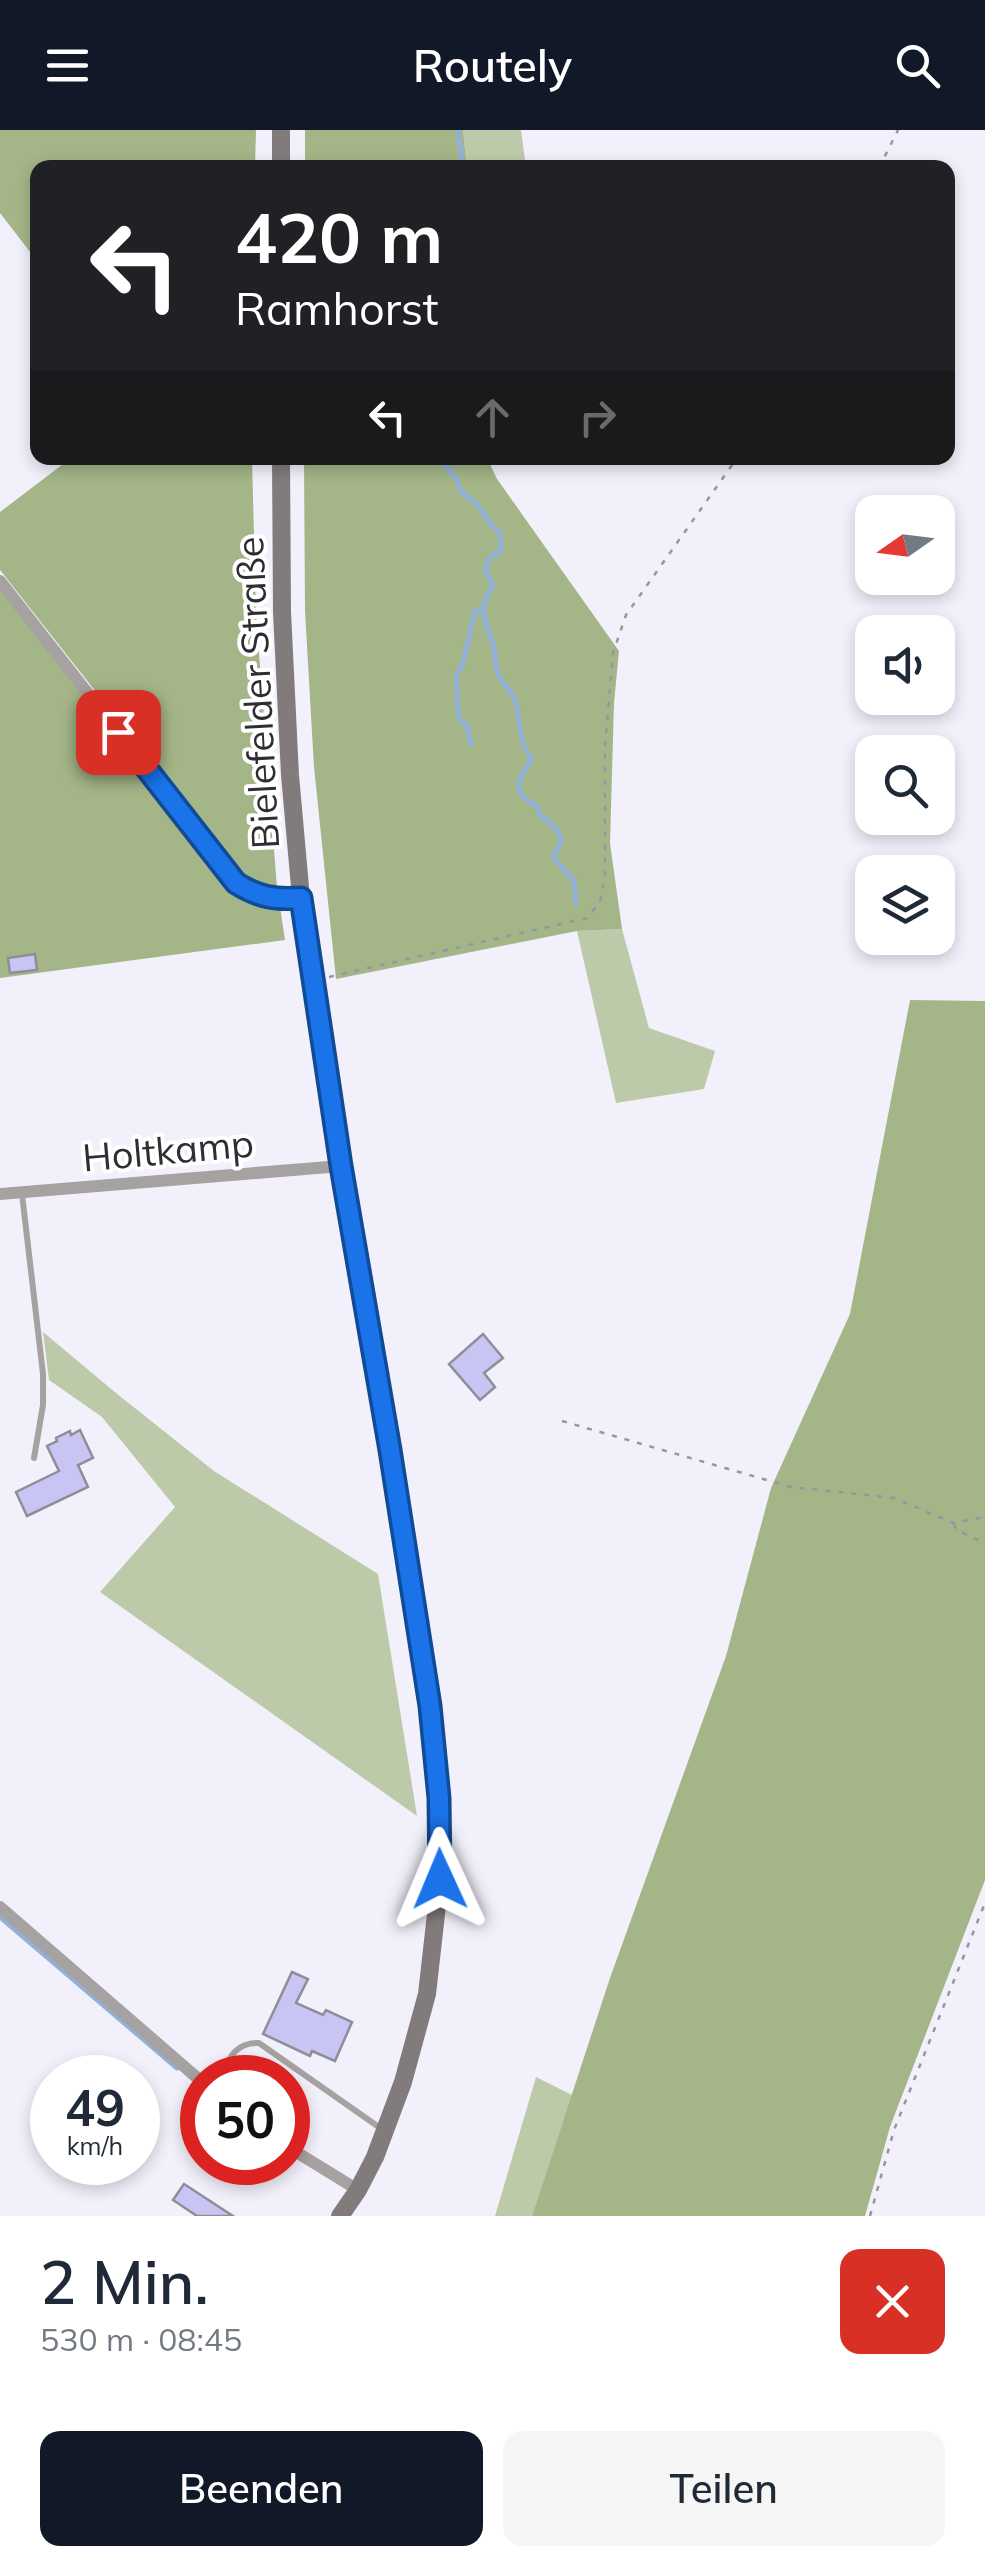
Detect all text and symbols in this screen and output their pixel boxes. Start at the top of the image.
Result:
text: Routely [413,37,572,93]
icon: menu [40,38,95,93]
icon: search [890,38,945,93]
text: 420 m [235,193,443,281]
icon: left [70,200,200,330]
text: Ramhorst [235,280,439,336]
icon: left [360,390,415,445]
icon: ahead [465,390,520,445]
icon: right [570,390,625,445]
north arrow [855,495,955,595]
map controls [855,495,955,955]
street label: Bielefelder Straße [225,536,289,850]
button: sound [855,615,955,715]
pin [76,690,161,775]
icon: arrive [91,705,146,760]
button: search [855,735,955,835]
button: layers [855,855,955,955]
street label: Holtkamp [80,1119,256,1181]
position arrow [388,1827,492,1931]
speed limit sign: 50 [180,2055,310,2185]
text: 49 [65,2076,125,2139]
text: km/h [67,2130,123,2161]
text: 2 Min. [40,2244,209,2319]
button: close [840,2249,945,2354]
text: 530 m · 08:45 [40,2319,242,2359]
button: Beenden [40,2431,483,2546]
button: Teilen [503,2431,945,2546]

